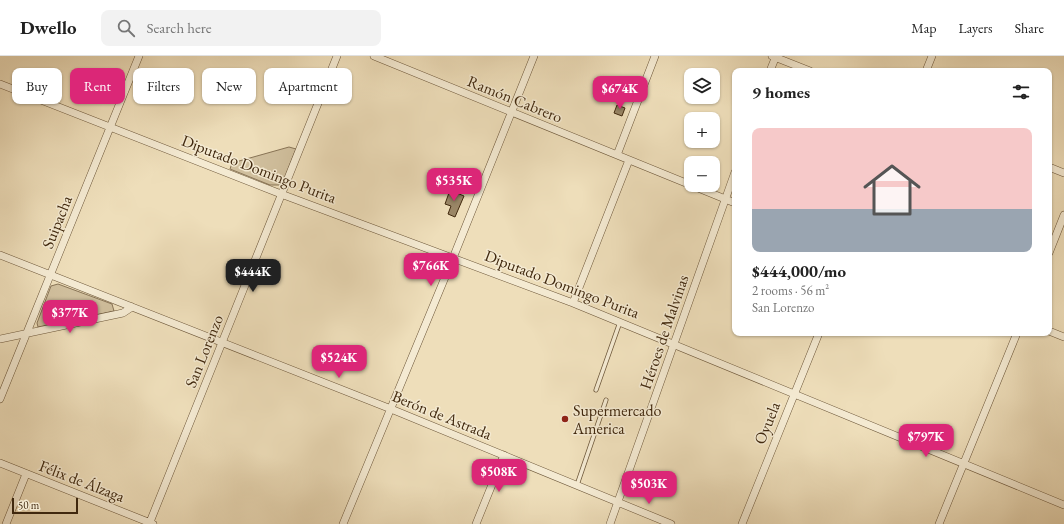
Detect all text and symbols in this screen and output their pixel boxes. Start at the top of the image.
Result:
search box [101,10,381,46]
text: Dwello [20,15,77,40]
icon: search [115,17,137,39]
text: Search here [147,18,212,37]
text: Map [911,19,936,37]
text: Layers [958,19,993,37]
text: Share [1015,19,1044,37]
chip: Buy [12,68,62,104]
chip: Rent [70,68,125,104]
chip: Filters [133,68,194,104]
chip: New [202,68,256,104]
chip: Apartment [264,68,352,104]
map controls [684,68,720,192]
button: layers [684,68,720,104]
street label: Ramón Cabrero [464,70,566,128]
pin: $674K [592,76,648,110]
text: $674K [602,80,638,97]
text: 9 homes [752,81,810,103]
icon: filters [1010,81,1032,103]
button: + [684,112,720,148]
street label: Diputado Domingo Purita [179,130,340,208]
icon: home [856,154,928,226]
button: − [684,156,720,192]
pin: $535K [426,168,482,202]
text: $535K [436,172,472,189]
street label: Suipacha [37,192,77,252]
street label: Diputado Domingo Purita [482,245,643,323]
pin: $766K [403,253,459,287]
text: $766K [413,257,449,274]
pin: $444K [225,259,281,293]
text: $444,000/mo [752,260,846,282]
text: $444K [235,263,271,280]
street label: Héroes de Malvinas [635,272,693,392]
text: 2 rooms · 56 m² [752,282,829,299]
text: San Lorenzo [752,299,814,316]
pin: $377K [42,300,98,334]
text: $377K [52,304,88,321]
street label: San Lorenzo [180,311,228,391]
pin: $524K [311,345,367,379]
text: $524K [321,349,357,366]
street label: Berón de Astrada [389,385,495,445]
street label: Oyuela [749,398,785,447]
place label: Supermercado America [572,400,662,439]
marker: Supermercado America [560,414,570,424]
pin: $797K [898,424,954,458]
text: $797K [908,428,944,445]
street label: Félix de Álzaga [36,455,128,507]
pin: $508K [471,459,527,493]
text: $508K [481,463,517,480]
pin: $503K [621,471,677,505]
text: $503K [631,475,667,492]
scale bar [12,496,78,515]
text: 50 m [18,498,39,512]

